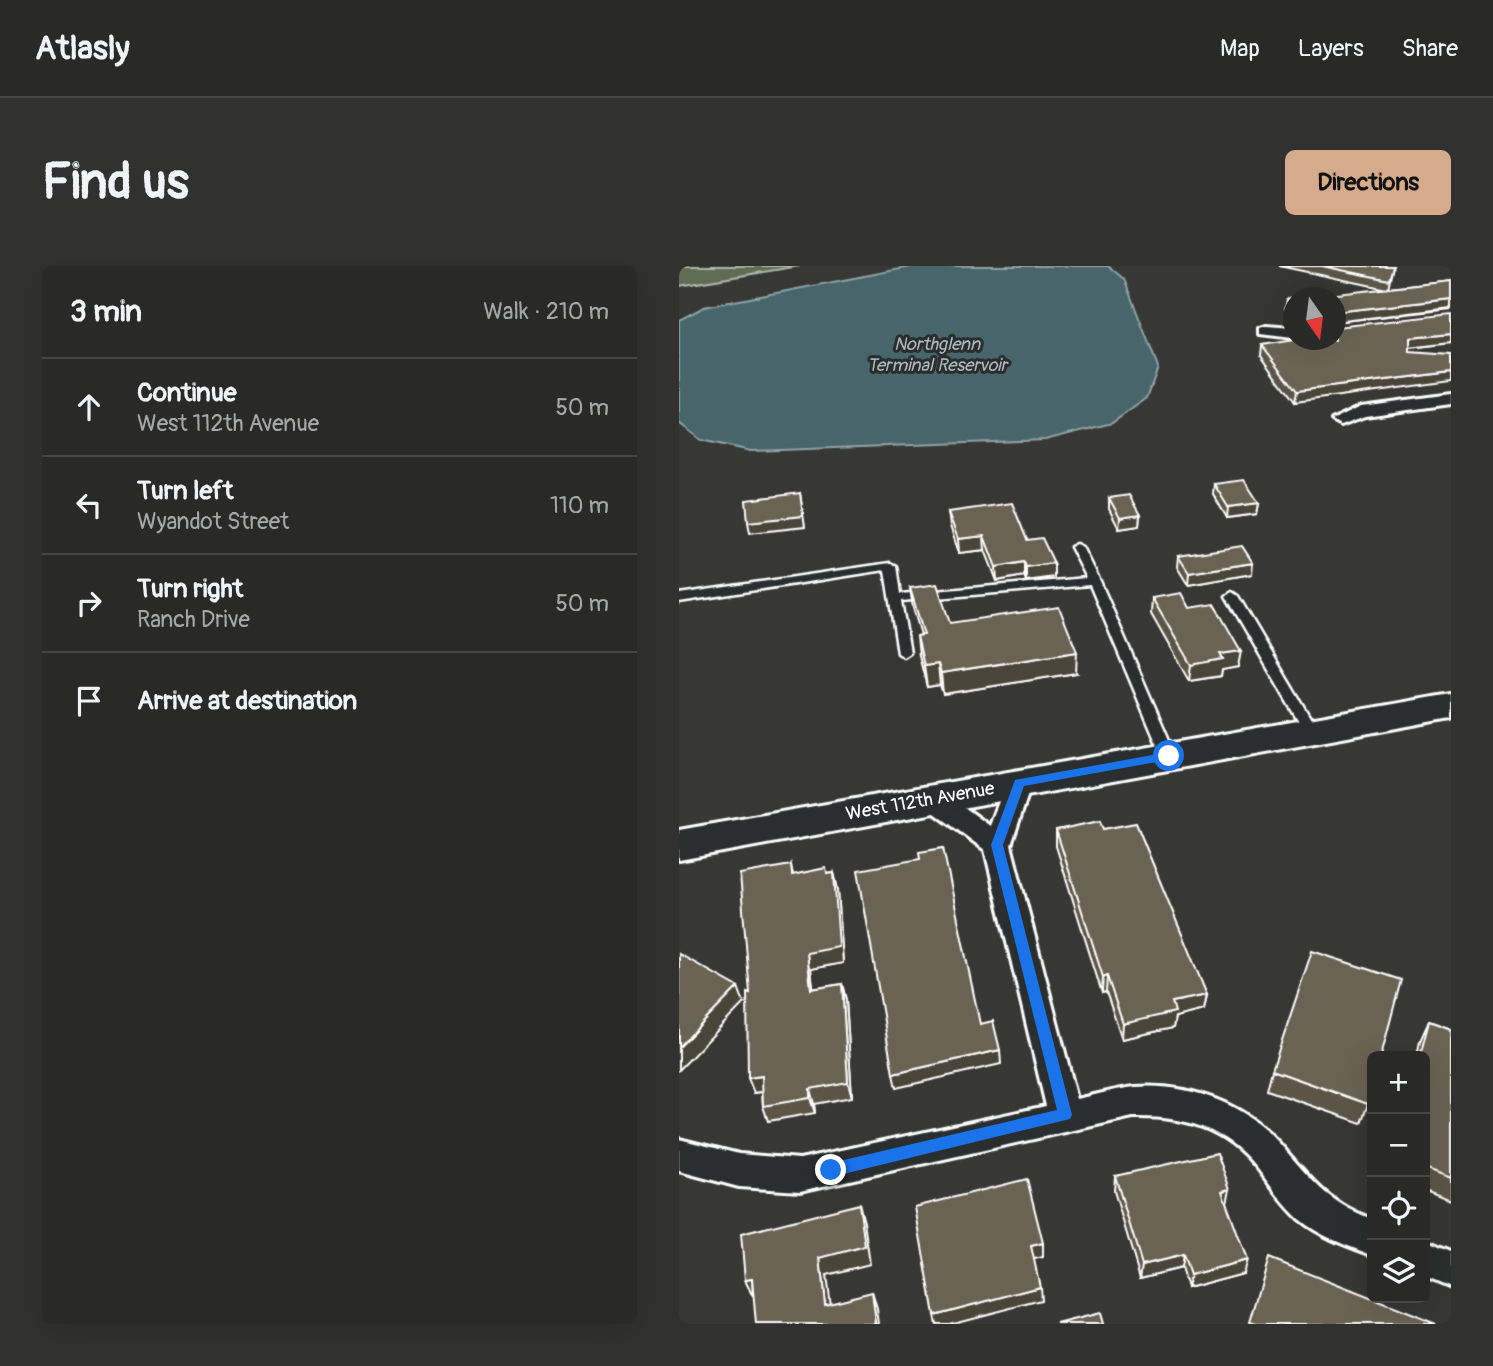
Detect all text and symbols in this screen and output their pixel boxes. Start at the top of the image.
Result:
text: Atlasly [35,28,130,69]
text: Map [1220,34,1260,63]
text: Layers [1298,34,1364,63]
text: Share [1402,34,1458,63]
button: Directions [1285,150,1451,215]
text: Find us [42,152,189,213]
north arrow [1283,287,1346,350]
text: 3 min [70,293,142,330]
text: Walk · 210 m [483,297,609,326]
water label: Northglenn Terminal Reservoir [867,333,1010,377]
text: Continue [137,377,237,409]
icon: ahead [70,388,108,426]
text: 50 m [555,393,609,422]
text: West 112th Avenue [137,409,319,438]
text: Turn left [137,475,233,507]
icon: left [70,486,108,524]
text: 110 m [550,491,609,520]
text: Wyandot Street [137,507,289,536]
text: Turn right [137,573,243,605]
icon: right [70,584,108,622]
text: 50 m [555,589,609,618]
text: Ranch Drive [137,605,250,634]
icon: arrive [70,682,108,720]
text: Arrive at destination [137,685,357,717]
route start [1153,740,1184,771]
street label: West 112th Avenue [844,776,997,826]
map controls [1367,1051,1430,1303]
button: + [1367,1051,1430,1114]
button: − [1367,1114,1430,1177]
route end [815,1154,846,1185]
button: locate [1367,1177,1430,1240]
button: layers [1367,1240,1430,1303]

